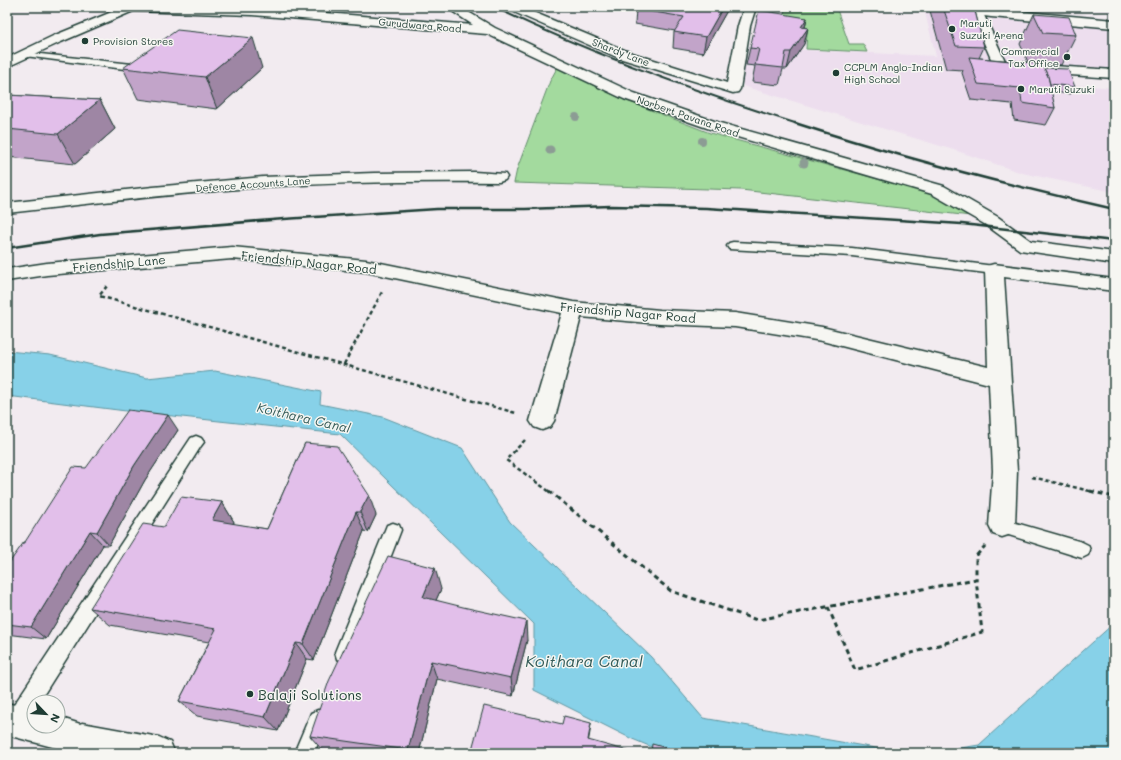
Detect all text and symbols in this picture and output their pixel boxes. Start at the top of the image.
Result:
street label: Gurudwara Road [378,14,462,36]
place label: Maruti Suzuki Arena [960,16,1024,42]
marker: Maruti Suzuki Arena [947,24,957,34]
place label: Provision Stores [93,34,173,48]
street label: Shardy Lane [590,35,652,69]
marker: Provision Stores [80,36,90,46]
place label: Commercial Tax Office [1001,44,1059,70]
marker: Commercial Tax Office [1062,52,1072,62]
place label: CCPLM Anglo-Indian High School [844,60,943,86]
marker: CCPLM Anglo-Indian High School [831,68,841,78]
place label: Maruti Suzuki [1029,82,1095,96]
marker: Maruti Suzuki [1016,84,1026,94]
street label: Norbert Pavana Road [635,92,741,140]
street label: Defence Accounts Lane [195,173,311,195]
street label: Friendship Nagar Road [240,247,378,277]
street label: Friendship Lane [72,251,166,275]
street label: Friendship Nagar Road [559,298,697,326]
water label: Koithara Canal [256,398,353,436]
water label: Koithara Canal [525,650,643,671]
place label: Balaji Solutions [258,685,362,704]
marker: Balaji Solutions [245,689,255,699]
north arrow [26,694,66,734]
text: N [47,711,64,725]

